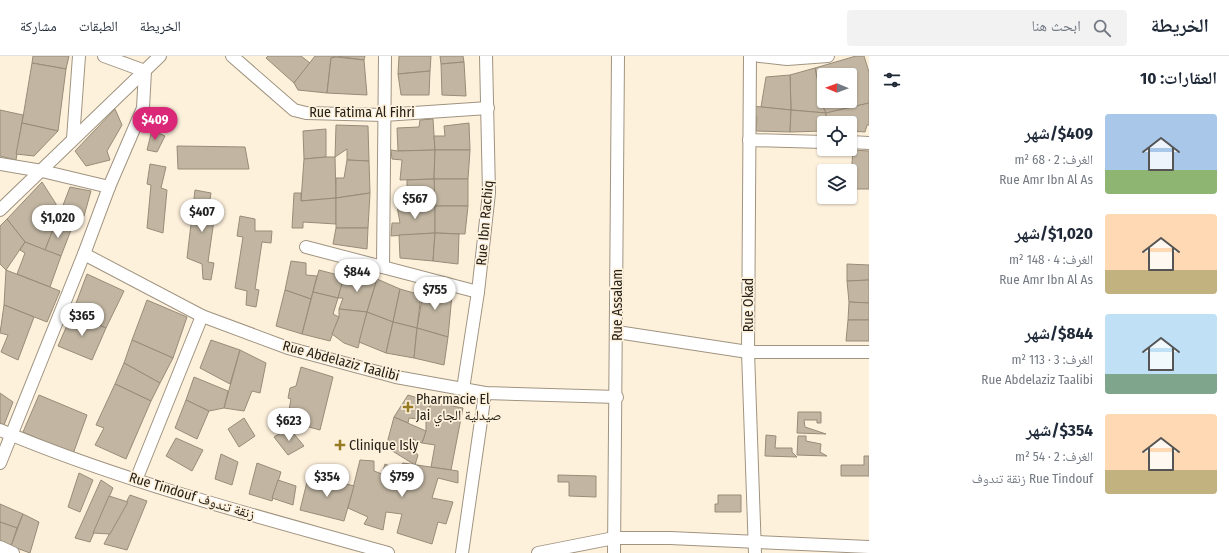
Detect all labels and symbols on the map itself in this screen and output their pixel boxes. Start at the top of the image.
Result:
north arrow [817,68,857,108]
street label: Rue Fatima Al Fihri [309,104,415,121]
pin: $409 [131,107,179,141]
street label: Rue Ibn Rachiq [473,180,497,266]
pin: $567 [391,186,439,220]
pin: $407 [178,199,226,233]
pin: $1,020 [25,205,91,239]
pin: $844 [333,259,381,293]
street label: Rue Assalam [609,269,626,341]
pin: $755 [411,277,459,311]
street label: Rue Okad [740,278,757,332]
pin: $365 [58,303,106,337]
street label: Rue Abdelaziz Taalibi [281,337,401,385]
place label: Pharmacie El Jai صيدلية الجاي [416,391,502,426]
marker: Pharmacie El Jai صيدلية الجاي [403,402,413,412]
pin: $623 [265,408,313,442]
place label: Clinique Isly [349,437,419,454]
marker: Clinique Isly [334,439,346,451]
pin: $354 [303,464,351,498]
pin: $759 [378,464,426,498]
street label: Rue Tindouf زنقة تندوف [127,469,257,523]

